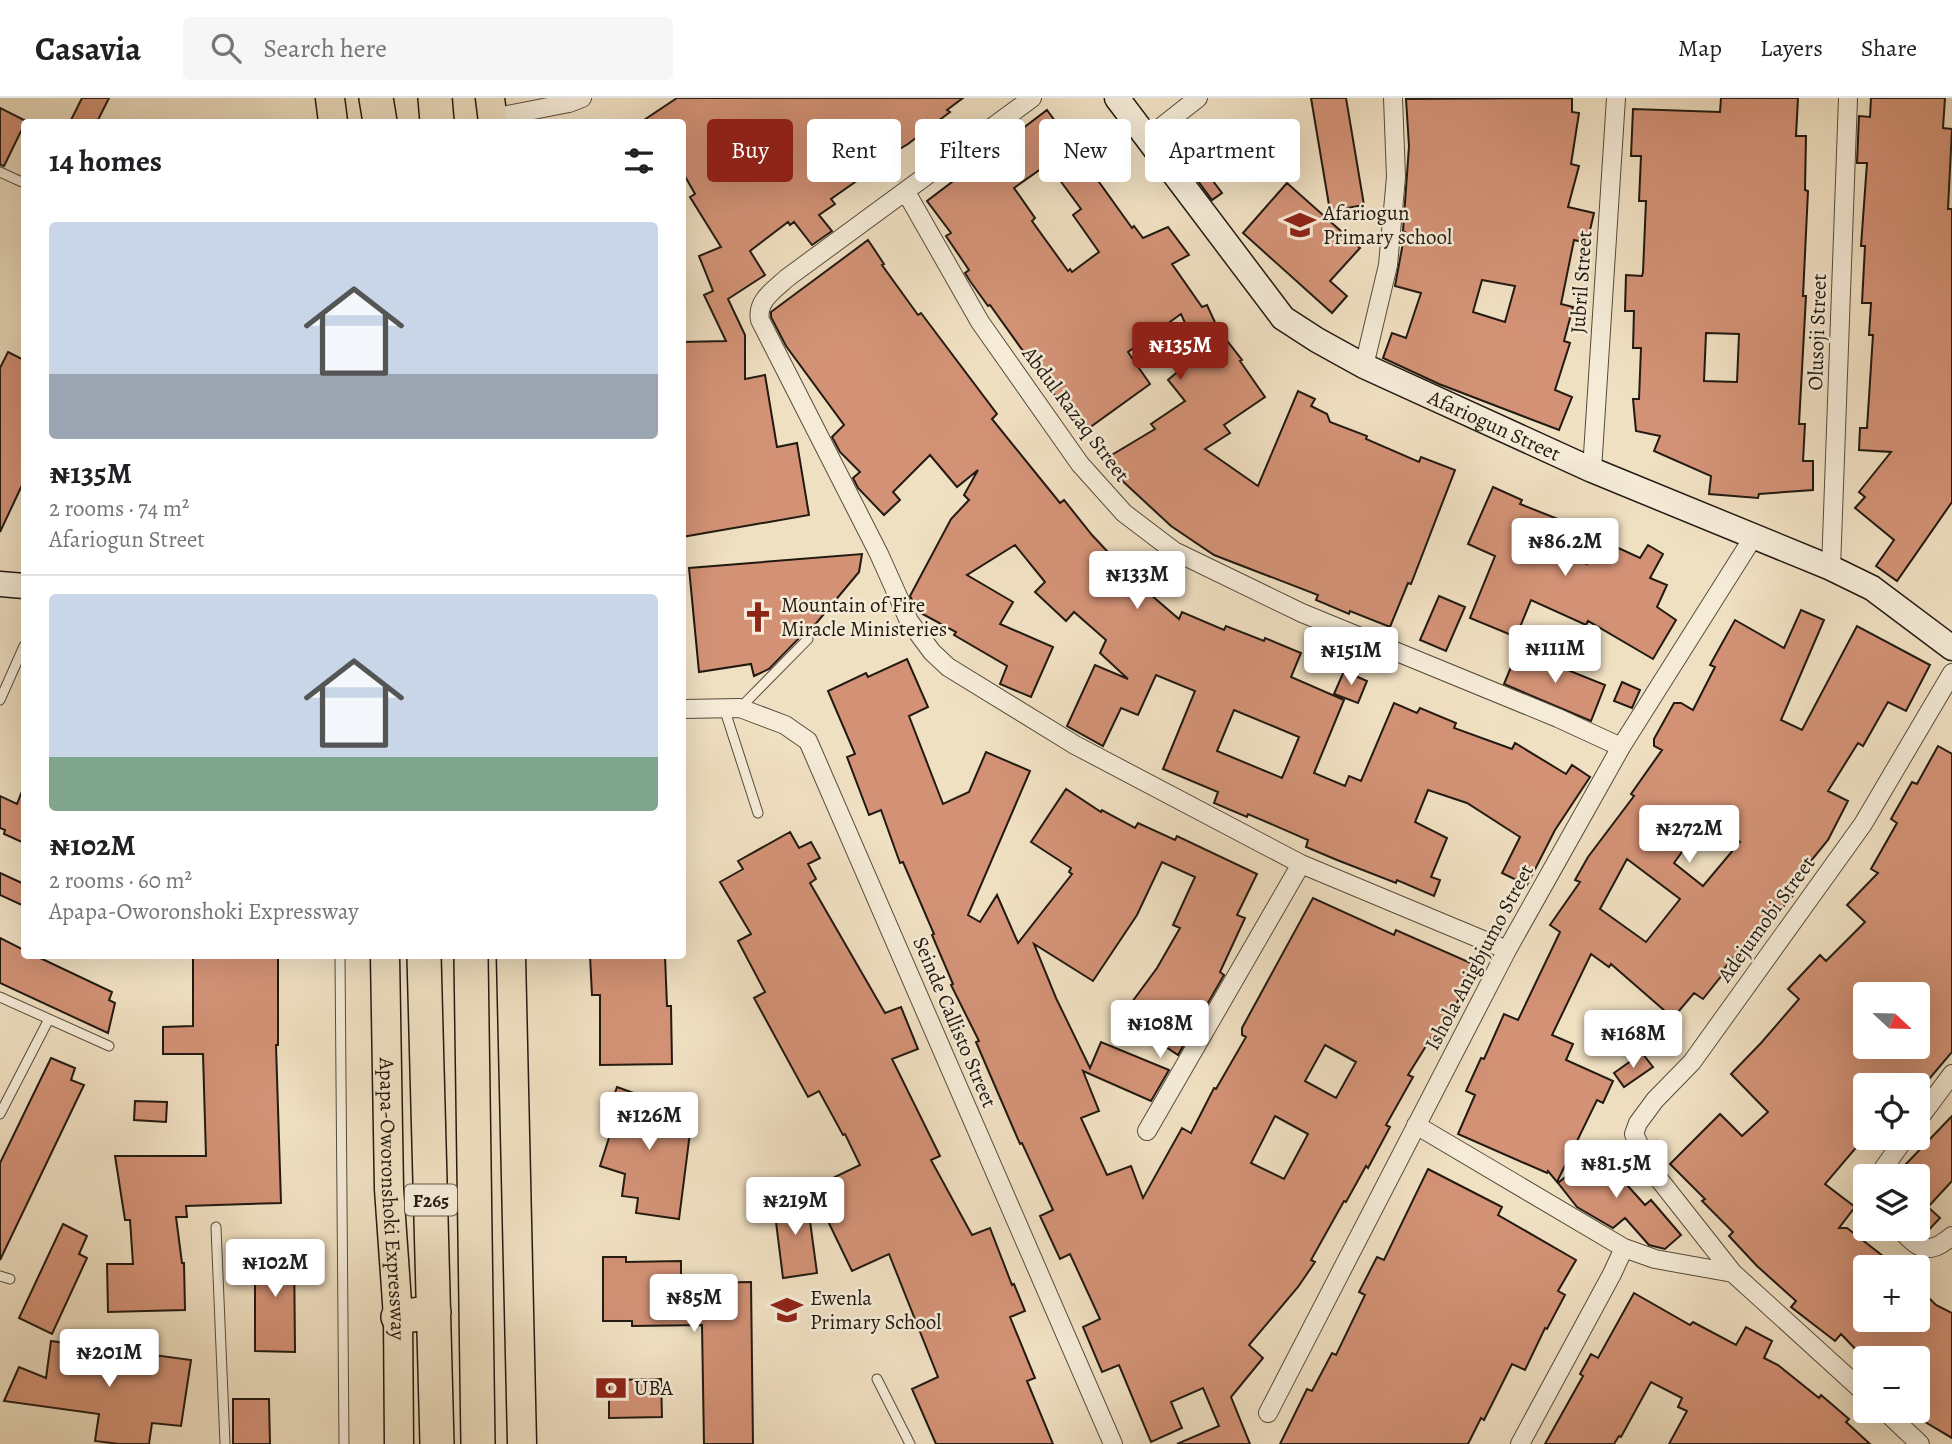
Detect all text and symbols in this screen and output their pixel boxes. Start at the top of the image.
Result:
search box [183,17,673,80]
text: Casavia [35,26,141,71]
icon: search [207,29,245,67]
text: Search here [263,31,387,66]
text: Map [1678,32,1722,64]
text: Layers [1760,32,1823,64]
text: Share [1861,32,1917,64]
chip: Buy [707,119,793,182]
chip: Rent [807,119,901,182]
chip: Filters [915,119,1025,182]
chip: New [1039,119,1131,182]
chip: Apartment [1145,119,1300,182]
text: 14 homes [49,141,162,181]
icon: filters [620,142,658,180]
place label: Afariogun Primary school [1322,199,1452,251]
school or university icon: Afariogun Primary school [1283,208,1317,242]
street label: Jubril Street [1563,230,1599,334]
icon: home [291,268,417,394]
street label: Olusoji Street [1801,273,1833,391]
pin: ₦135M [1131,322,1229,382]
text: ₦135M [1148,329,1212,360]
street label: Abdul Razaq Street [1015,340,1136,487]
street label: Afariogun Street [1423,383,1565,468]
text: ₦135M [49,453,132,493]
text: 2 rooms · 74 m² [49,493,189,524]
pin: ₦86.2M [1508,518,1622,578]
text: Afariogun Street [49,524,205,555]
text: ₦86.2M [1528,525,1602,556]
pin: ₦133M [1088,552,1186,611]
text: ₦133M [1105,558,1169,589]
place label: Mountain of Fire Miracle Ministeries [781,591,947,643]
church icon: Mountain of Fire Miracle Ministeries [741,600,775,634]
pin: ₦111M [1506,626,1604,685]
pin: ₦151M [1302,628,1400,687]
text: ₦111M [1525,632,1585,663]
text: ₦151M [1320,634,1382,665]
icon: home [291,640,417,766]
pin: ₦272M [1640,806,1738,865]
text: ₦272M [1655,812,1723,843]
text: ₦102M [49,825,136,865]
street label: Adejumobi Street [1710,850,1821,989]
street label: Ishola Anigbjumo Street [1418,859,1540,1055]
text: 2 rooms · 60 m² [49,865,192,896]
text: Apapa-Oworonshoki Expressway [49,896,358,927]
street label: Seinde Callisto Street [906,932,1004,1112]
north arrow [1853,982,1930,1059]
map controls [1853,982,1930,1423]
pin: ₦108M [1111,1000,1209,1060]
text: ₦108M [1127,1007,1193,1038]
pin: ₦168M [1584,1010,1682,1070]
text: ₦168M [1600,1017,1666,1048]
street label: Apapa-Oworonshoki Expressway [373,1056,412,1341]
button: locate [1853,1073,1930,1150]
pin: ₦126M [600,1093,698,1152]
text: ₦126M [616,1099,682,1130]
pin: ₦81.5M [1559,1140,1673,1200]
text: ₦81.5M [1580,1147,1652,1178]
button: layers [1853,1164,1930,1241]
pin: ₦219M [746,1178,844,1237]
road number: F265 [405,1184,457,1216]
text: ₦219M [762,1184,828,1215]
pin: ₦102M [226,1240,324,1299]
text: ₦102M [242,1246,308,1277]
button: + [1853,1255,1930,1332]
pin: ₦85M [653,1274,735,1334]
text: ₦85M [666,1281,722,1312]
place label: Ewenla Primary School [810,1284,941,1336]
school or university icon: Ewenla Primary School [770,1293,804,1327]
pin: ₦201M [60,1330,158,1389]
text: ₦201M [76,1336,142,1367]
button: − [1853,1346,1930,1423]
bank icon: UBA [594,1371,628,1405]
place label: UBA [634,1374,674,1402]

